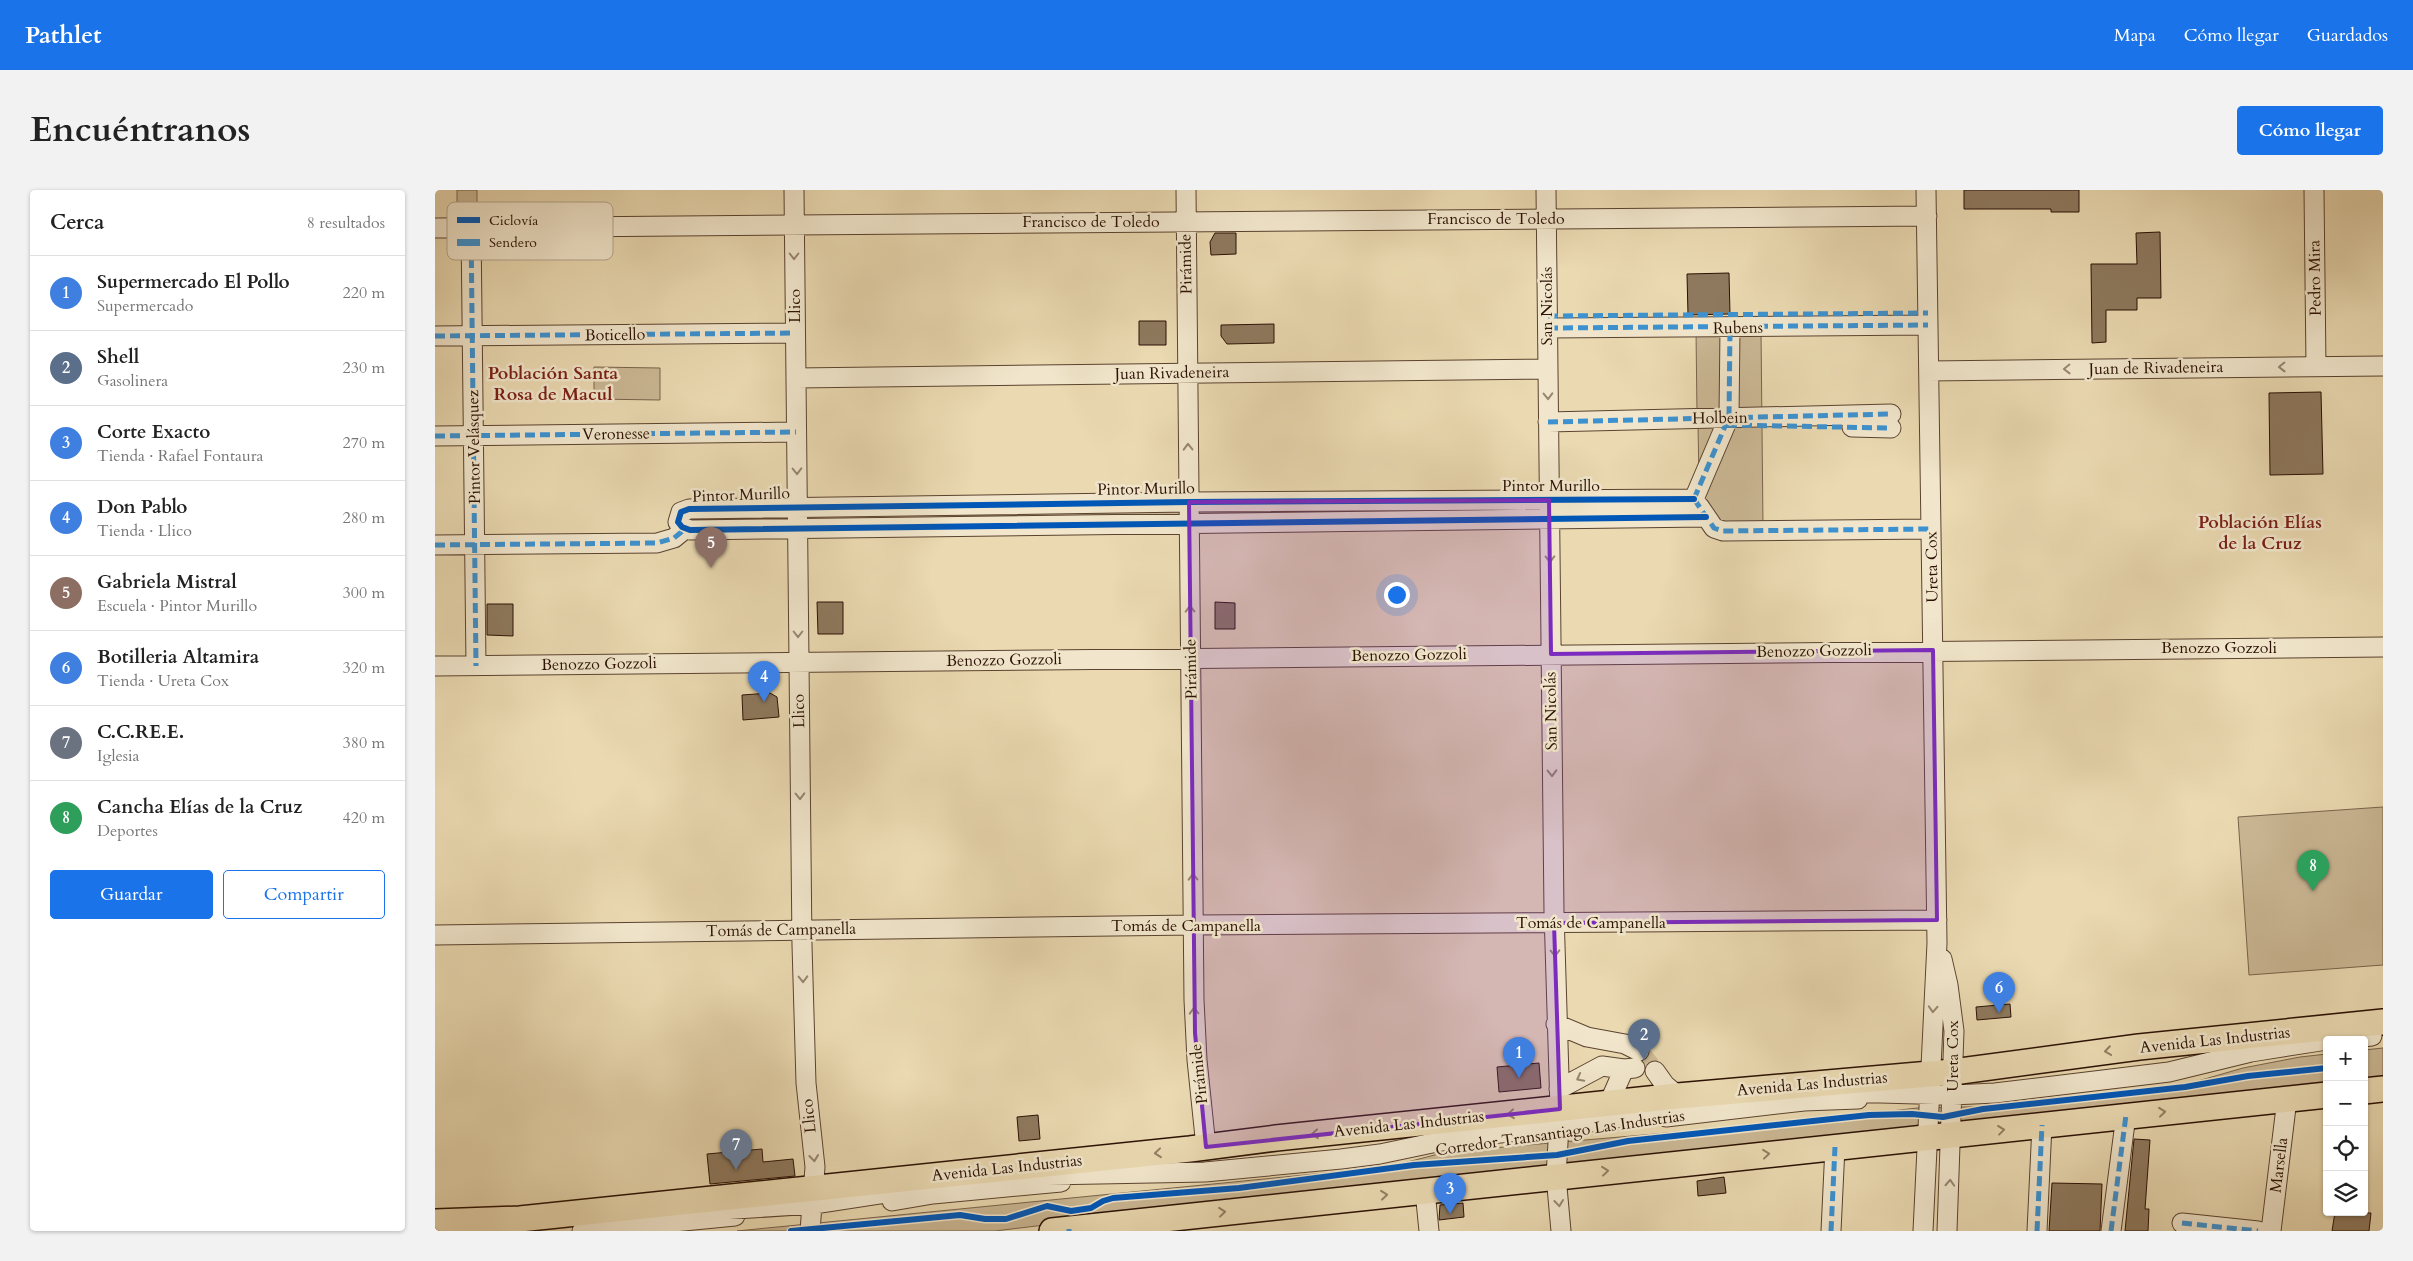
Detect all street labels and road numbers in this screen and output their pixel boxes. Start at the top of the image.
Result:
street label: Francisco de Toledo [1427,208,1565,230]
street label: Francisco de Toledo [1022,211,1160,233]
street label: Pirámide [1174,234,1198,294]
street label: Pedro Mira [2303,240,2327,316]
street label: San Nicolás [1536,267,1558,345]
street label: Llico [784,289,806,323]
street label: Rubens [1713,317,1763,339]
street label: Boticello [585,323,646,347]
street label: Juan de Rivadeneira [2087,356,2224,380]
street label: Juan Rivadeneira [1113,361,1230,385]
street label: Pintor Velásquez [462,390,486,504]
street label: Holbein [1692,407,1748,429]
street label: Veronesse [582,422,650,446]
street label: Pintor Murillo [1502,475,1600,497]
street label: Pintor Murillo [1097,477,1195,501]
street label: Pintor Murillo [692,482,791,508]
street label: Ureta Cox [1920,531,1944,603]
street label: Benozzo Gozzoli [2161,637,2277,659]
street label: Pirámide [1179,639,1203,699]
street label: Benozzo Gozzoli [1756,639,1873,663]
street label: Benozzo Gozzoli [1351,643,1468,667]
street label: Benozzo Gozzoli [946,648,1063,672]
street label: Benozzo Gozzoli [541,652,658,676]
street label: San Nicolás [1539,671,1563,751]
street label: Llico [788,693,810,728]
street label: Tomás de Campanella [1516,912,1666,934]
street label: Tomás de Campanella [1111,915,1261,937]
street label: Tomás de Campanella [706,918,856,942]
street label: Ureta Cox [1942,1020,1964,1092]
street label: Avenida Las Industrias [2139,1021,2291,1059]
street label: Pirámide [1185,1043,1213,1105]
street label: Avenida Las Industrias [1736,1066,1888,1102]
street label: Llico [796,1098,822,1134]
street label: Avenida Las Industrias [1333,1105,1485,1143]
street label: Corredor Transantiago Las Industrias [1434,1105,1686,1161]
street label: Marsella [2265,1136,2293,1194]
street label: Avenida Las Industrias [931,1149,1083,1187]

